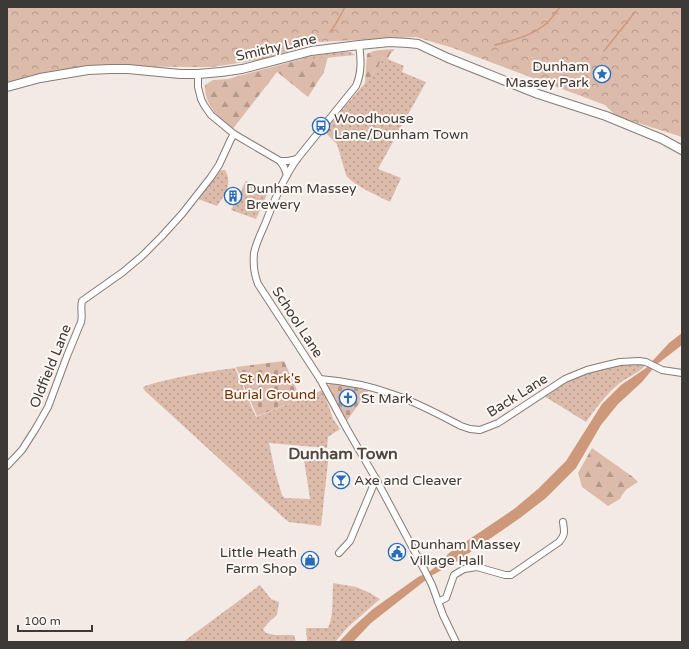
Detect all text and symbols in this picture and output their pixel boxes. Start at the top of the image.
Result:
street label: Smithy Lane [234,30,318,65]
place label: Dunham Massey Park [505,58,589,91]
place icon: Dunham Massey Park [592,64,612,84]
place label: Woodhouse Lane/Dunham Town [334,110,469,143]
bus stop icon: Woodhouse Lane/Dunham Town [311,116,331,136]
place label: Dunham Massey Brewery [246,180,357,213]
building icon: Dunham Massey Brewery [223,186,243,206]
street label: School Lane [268,284,327,361]
street label: Oldfield Lane [26,322,75,411]
park label: St Mark's Burial Ground [224,370,316,403]
street label: Back Lane [484,370,551,421]
church icon: St Mark [338,388,358,408]
place label: St Mark [361,390,413,407]
district label: Dunham Town [288,444,398,464]
bar icon: Axe and Cleaver [331,470,351,490]
place label: Axe and Cleaver [354,472,462,489]
place label: Dunham Massey Village Hall [410,536,521,569]
public building icon: Dunham Massey Village Hall [387,542,407,562]
place label: Little Heath Farm Shop [220,544,297,577]
shop icon: Little Heath Farm Shop [300,550,320,570]
scale bar [18,607,92,633]
text: 100 m [24,614,61,628]

